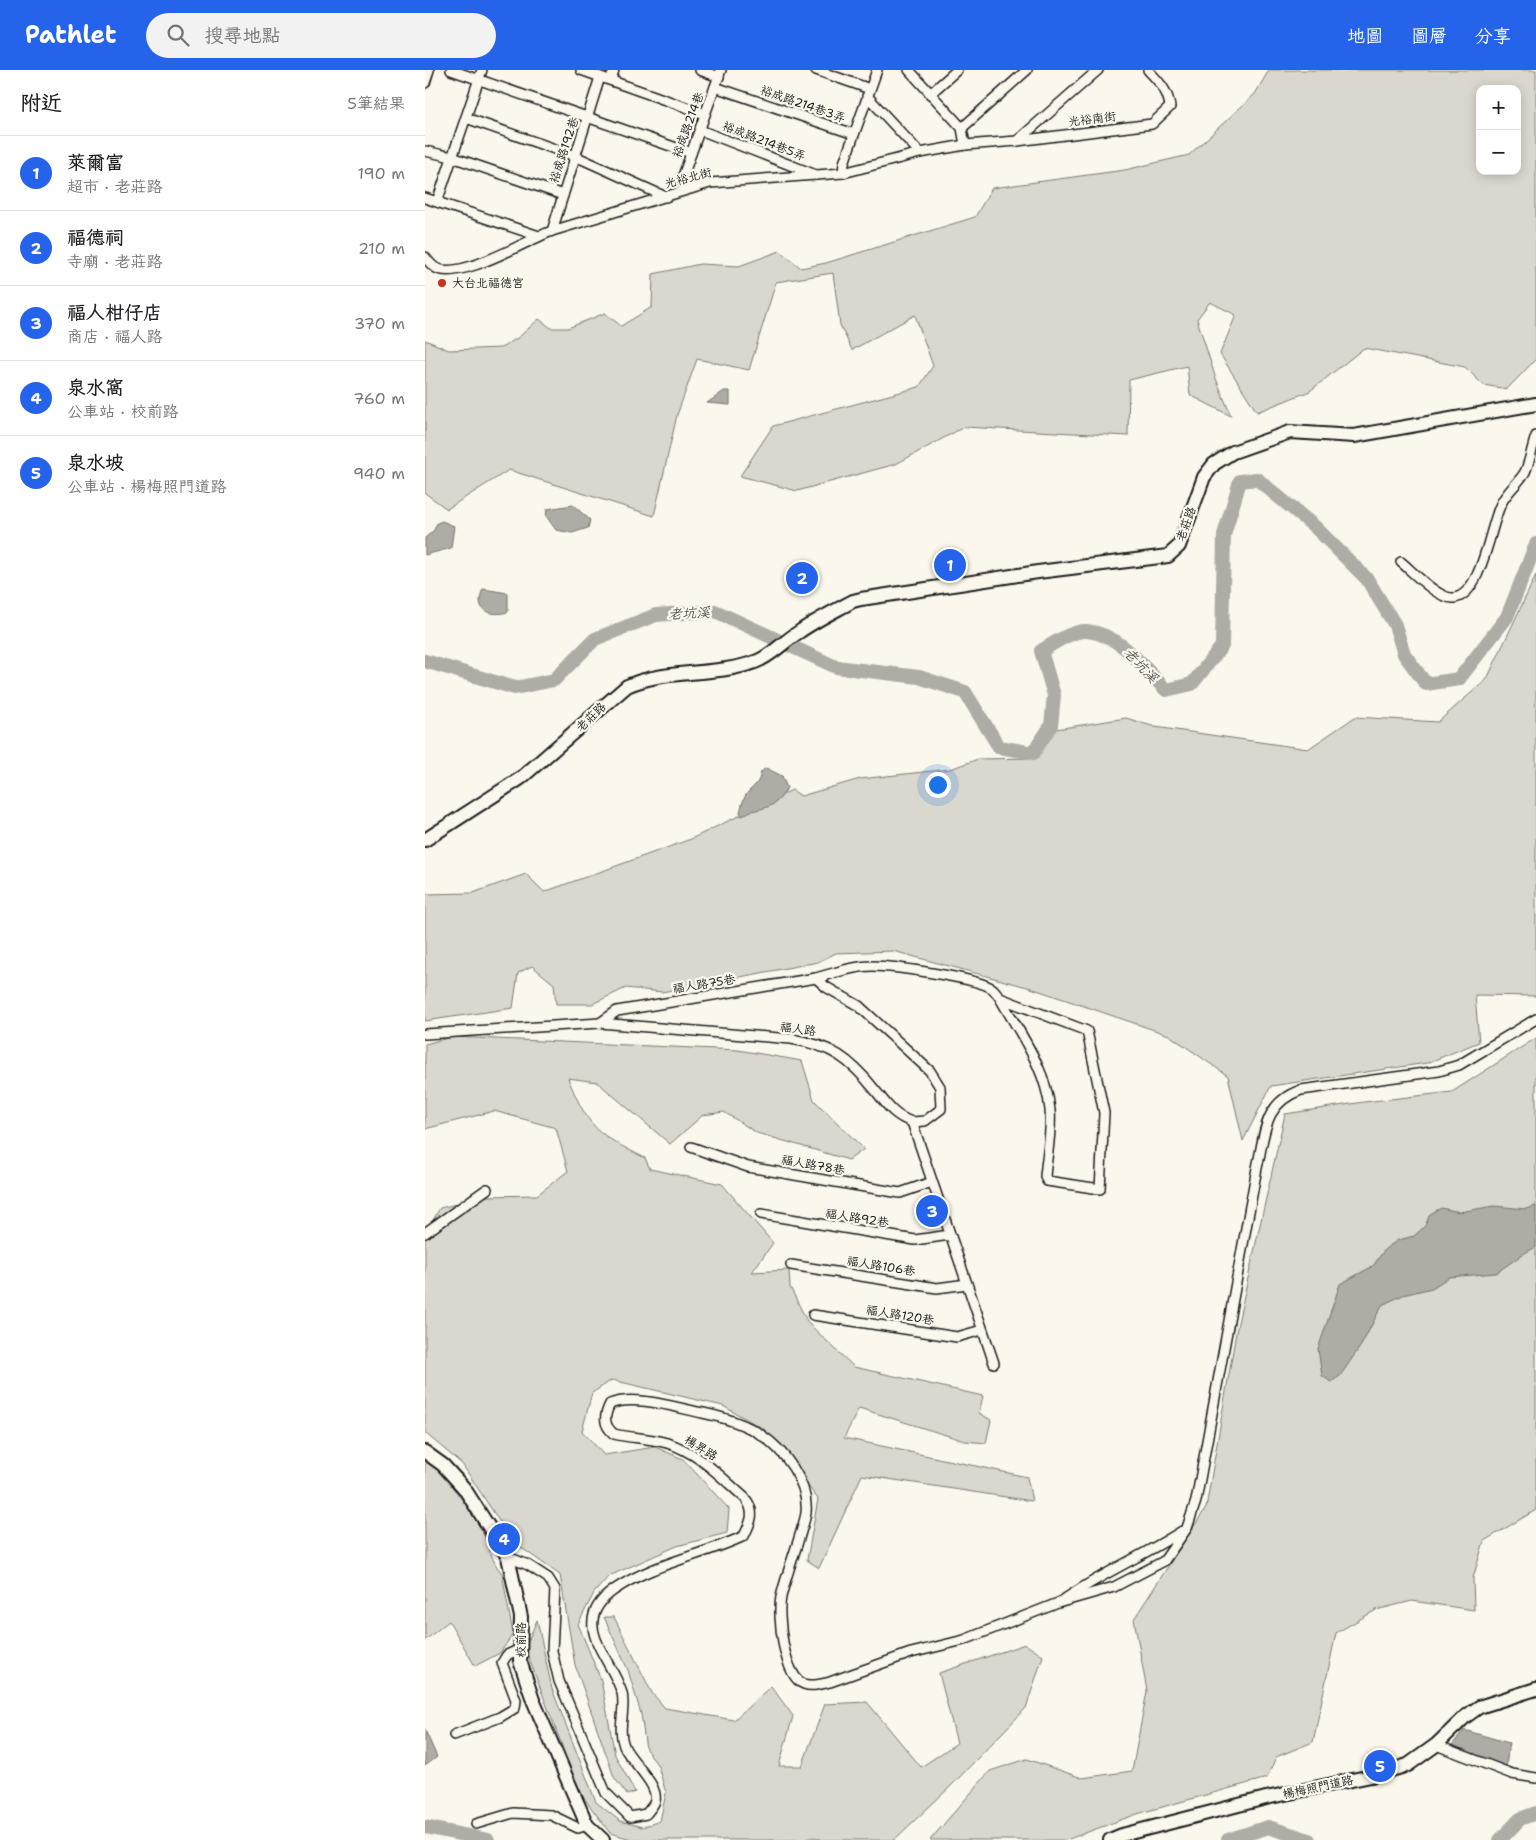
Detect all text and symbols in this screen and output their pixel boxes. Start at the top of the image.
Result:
search box [146,13,496,58]
text: Pathlet [25,19,116,51]
icon: search [164,21,192,49]
text: 搜尋地點 [204,23,280,48]
text: 地圖 [1347,24,1383,48]
text: 圖層 [1411,24,1447,48]
text: 分享 [1475,24,1511,48]
street label: 裕成路214巷3弄 [758,82,848,126]
map controls [1476,85,1521,175]
button: + [1476,85,1521,130]
text: 附近 [20,89,62,117]
street label: 裕成路214巷 [669,90,707,160]
text: 5筆結果 [347,93,405,114]
street label: 光裕南街 [1067,108,1117,130]
street label: 裕成路192巷 [546,115,582,185]
street label: 裕成路214巷5弄 [720,118,808,164]
button: − [1476,130,1521,175]
text: 萊爾富 [67,150,124,175]
text: 1 [32,163,40,184]
text: 190 m [358,163,405,184]
street label: 光裕北街 [663,164,713,192]
text: 超市 · 老莊路 [67,176,162,197]
text: 福德祠 [67,225,124,250]
text: 2 [30,238,42,259]
text: 210 m [358,238,405,259]
text: 寺廟 · 老莊路 [67,251,162,272]
place label: 大台北福德宮 [452,275,524,291]
marker: 大台北福德宮 [436,277,448,289]
text: 福人柑仔店 [67,300,162,325]
text: 3 [30,313,42,334]
text: 370 m [354,313,405,334]
text: 商店 · 福人路 [67,326,162,347]
text: 泉水窩 [67,375,124,400]
text: 4 [30,388,42,409]
text: 760 m [353,388,405,409]
text: 公車站 · 校前路 [67,401,178,422]
text: 泉水坡 [67,450,124,475]
text: 5 [31,463,41,484]
text: 940 m [353,463,405,484]
text: 公車站 · 楊梅照門道路 [67,476,226,497]
street label: 老莊路 [1172,504,1200,544]
pin: 1 [934,546,966,584]
pin: 2 [786,559,818,597]
water label: 老坑溪 [668,603,711,623]
water label: 老坑溪 [1120,644,1163,687]
street label: 老莊路 [572,699,610,735]
your location [925,772,951,798]
street label: 福人路75巷 [671,971,737,997]
street label: 福人路 [779,1019,817,1039]
street label: 福人路78巷 [780,1152,846,1178]
pin: 3 [916,1192,948,1230]
street label: 福人路92巷 [824,1205,890,1231]
street label: 福人路106巷 [846,1253,916,1279]
street label: 福人路120巷 [865,1302,935,1328]
street label: 楊昇路 [681,1432,721,1464]
pin: 4 [488,1520,520,1558]
street label: 校前路 [513,1622,529,1658]
pin: 5 [1364,1747,1396,1785]
street label: 楊梅照門道路 [1281,1772,1355,1802]

